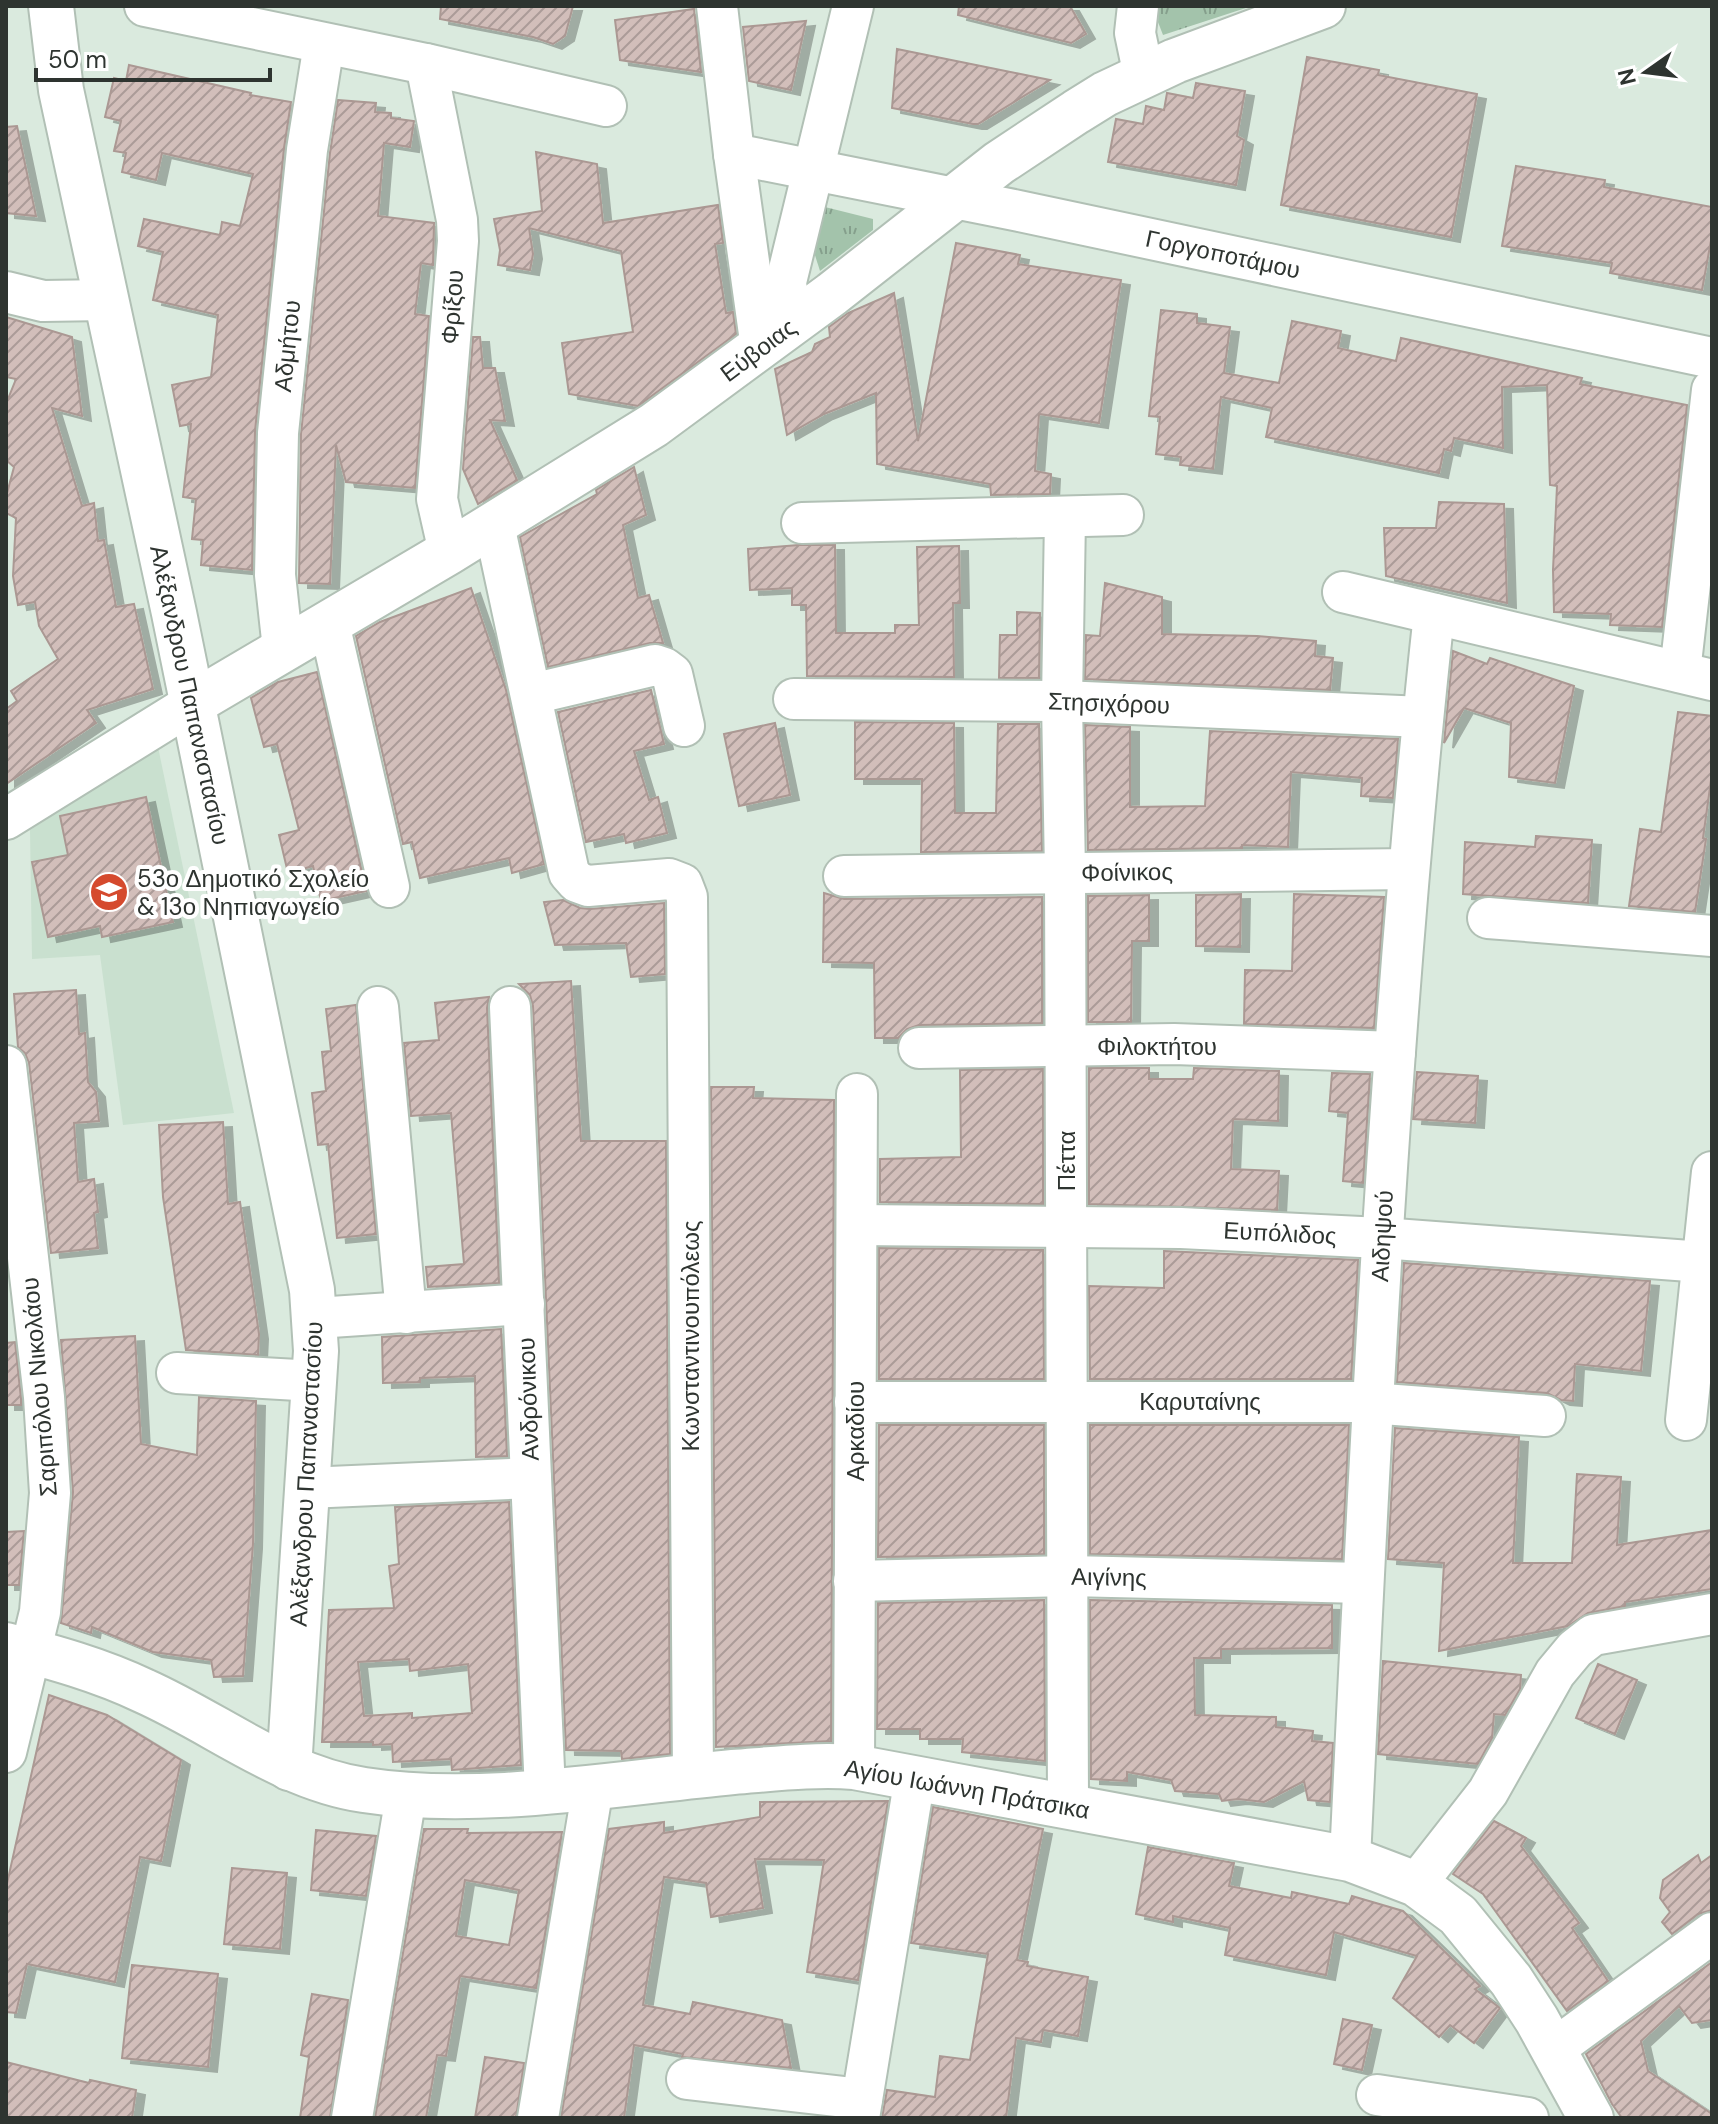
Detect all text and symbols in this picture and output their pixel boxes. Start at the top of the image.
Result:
scale bar [36,32,270,82]
north arrow [1606,32,1686,112]
text: 50 m [48,44,107,75]
text: N [1611,65,1643,88]
street label: Γοργοποτάμου [1143,222,1303,286]
street label: Φρίξου [434,269,470,345]
street label: Αδμήτου [267,299,307,393]
street label: Εύβοιας [714,311,802,389]
street label: Αλέξανδρου Παπαναστασίου [143,542,237,848]
street label: Στησιχόρου [1047,685,1171,721]
street label: Φοίνικος [1081,856,1173,888]
place label: 53ο Δημοτικό Σχολείο & 13ο Νηπιαγωγείο [137,863,369,922]
school or university icon: 53ο Δημοτικό Σχολείο & 13ο Νηπιαγωγείο [88,871,130,913]
street label: Φιλοκτήτου [1097,1031,1217,1062]
street label: Πέττα [1051,1131,1082,1191]
street label: Αιδηψού [1364,1189,1400,1283]
street label: Ευπόλιδος [1223,1215,1337,1251]
street label: Κωνσταντινουπόλεως [675,1221,706,1451]
street label: Σαριπόλου Νικολάου [14,1276,64,1498]
street label: Αλέξανδρου Παπαναστασίου [283,1321,329,1627]
street label: Ανδρόνικου [510,1337,546,1461]
street label: Αρκαδίου [840,1381,871,1481]
street label: Καρυταίνης [1139,1386,1261,1417]
street label: Αιγίνης [1071,1561,1147,1593]
street label: Αγίου Ιωάννη Πράτσικα [842,1752,1092,1826]

